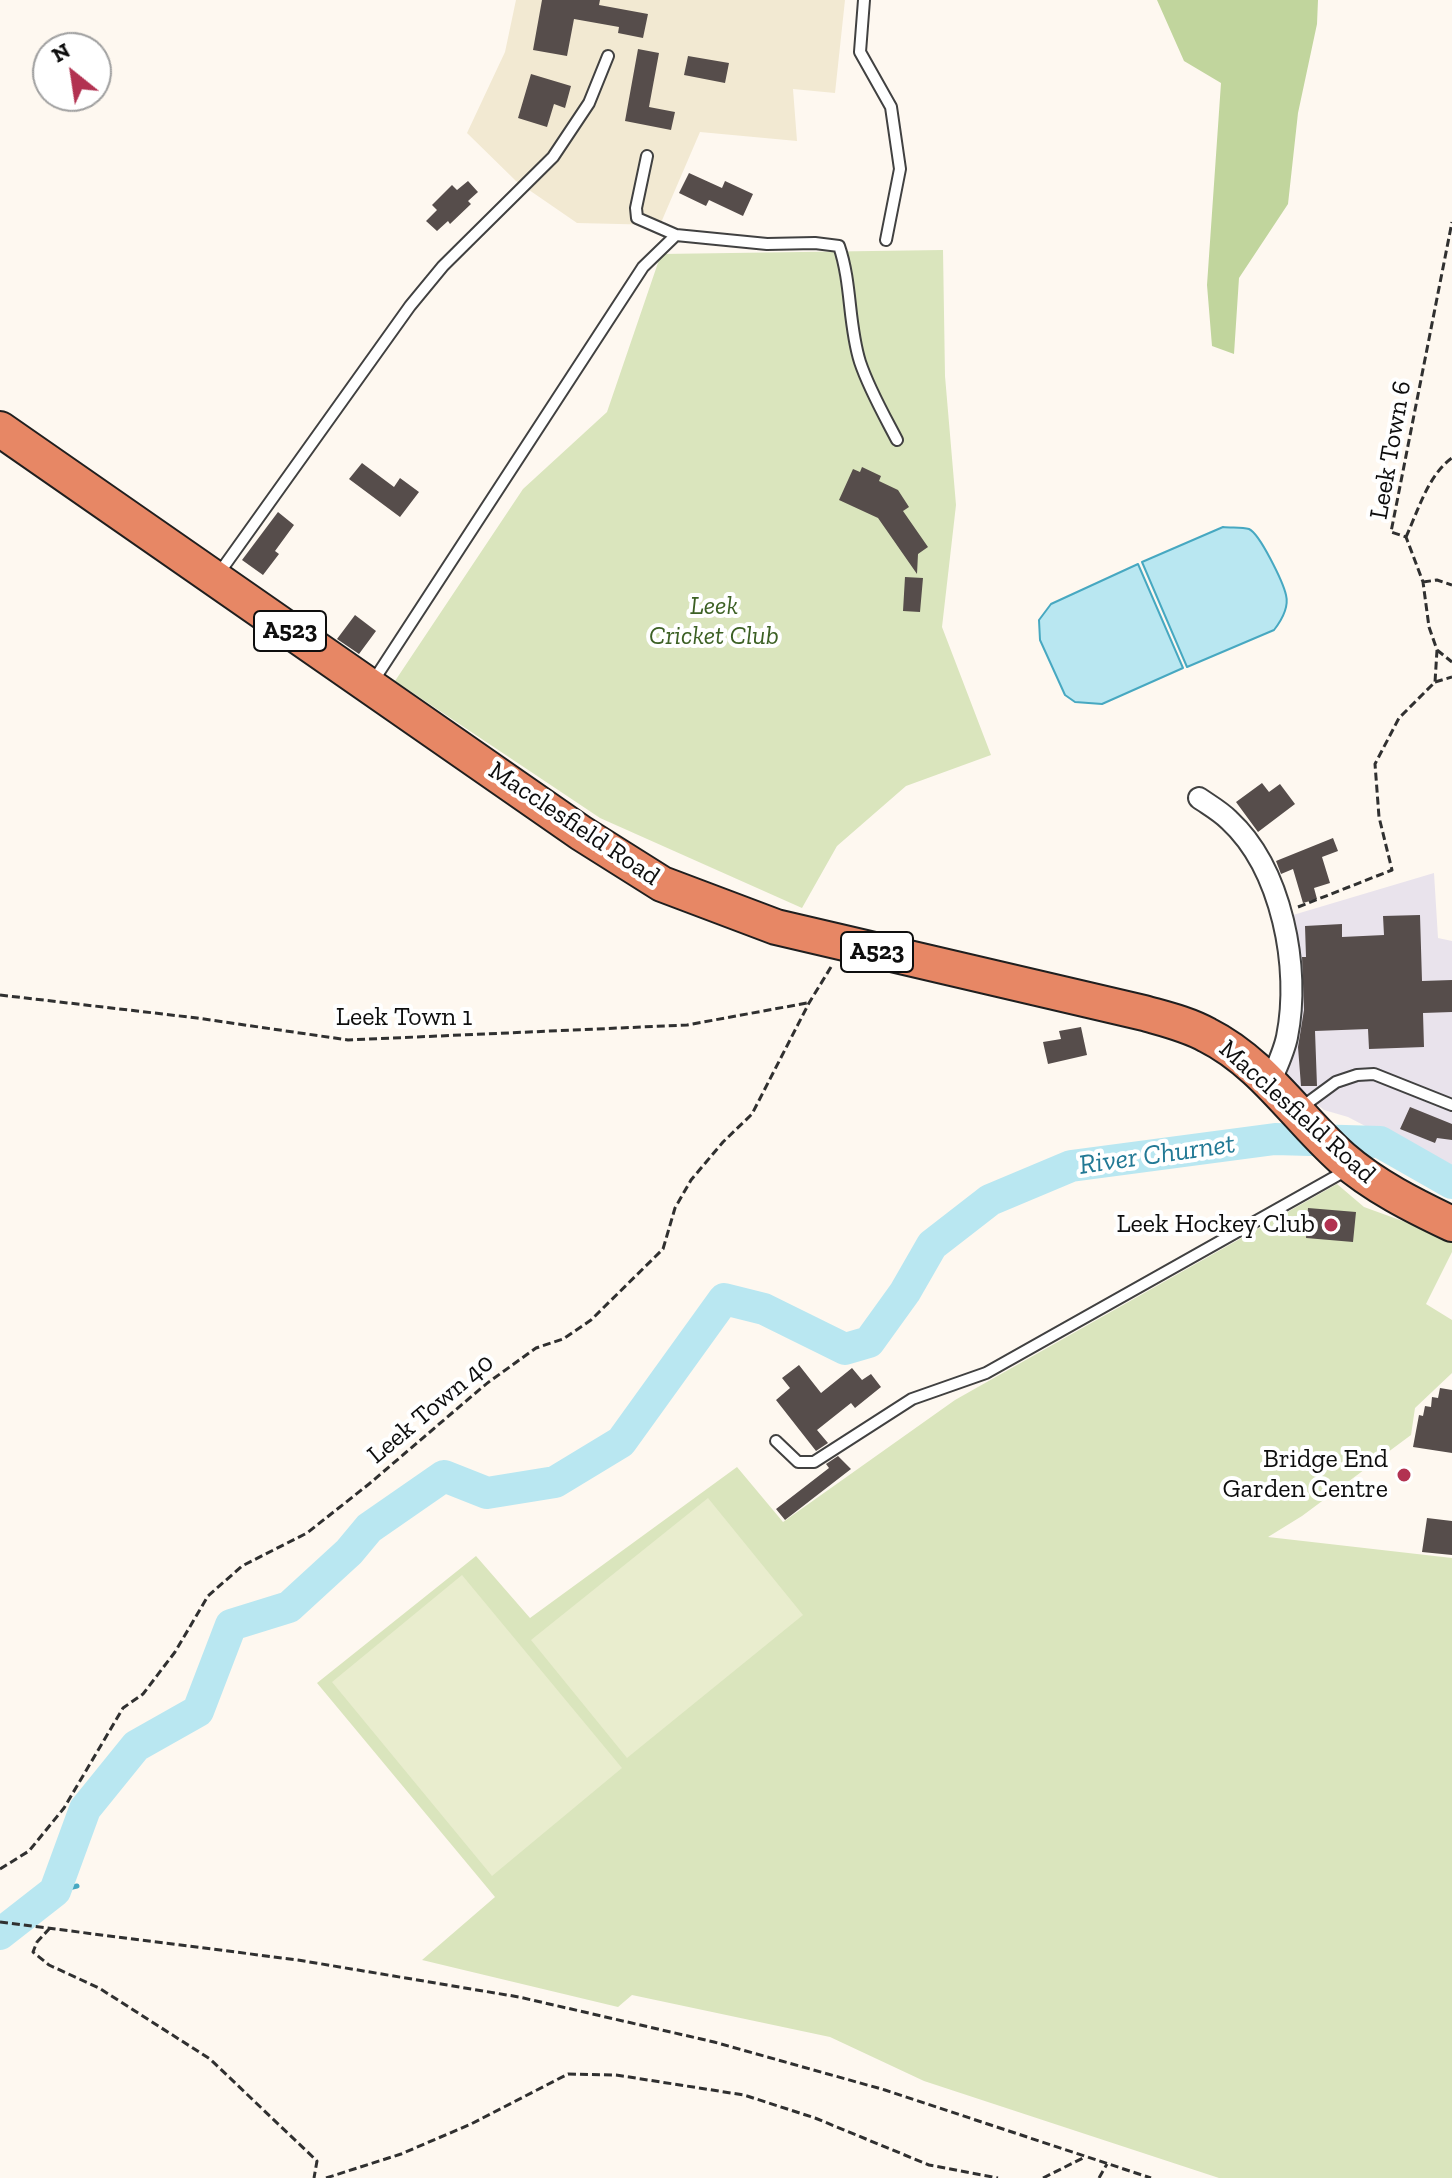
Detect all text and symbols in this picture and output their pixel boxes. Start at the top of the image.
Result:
north arrow [32,32,112,112]
text: N [47,37,75,68]
street label: Leek Town 6 [1363,378,1419,522]
park label: Leek Cricket Club [649,591,779,652]
road number: A523 [254,611,326,651]
street label: Macclesfield Road [482,755,666,893]
road number: A523 [841,932,913,972]
street label: Leek Town 1 [336,1002,472,1034]
street label: Macclesfield Road [1212,1034,1382,1190]
water label: River Churnet [1077,1127,1237,1183]
place label: Leek Hockey Club [1116,1209,1315,1241]
marker: Leek Hockey Club [1322,1216,1340,1234]
street label: Leek Town 40 [361,1347,501,1471]
place label: Bridge End Garden Centre [1223,1444,1388,1506]
marker: Bridge End Garden Centre [1395,1466,1413,1484]

